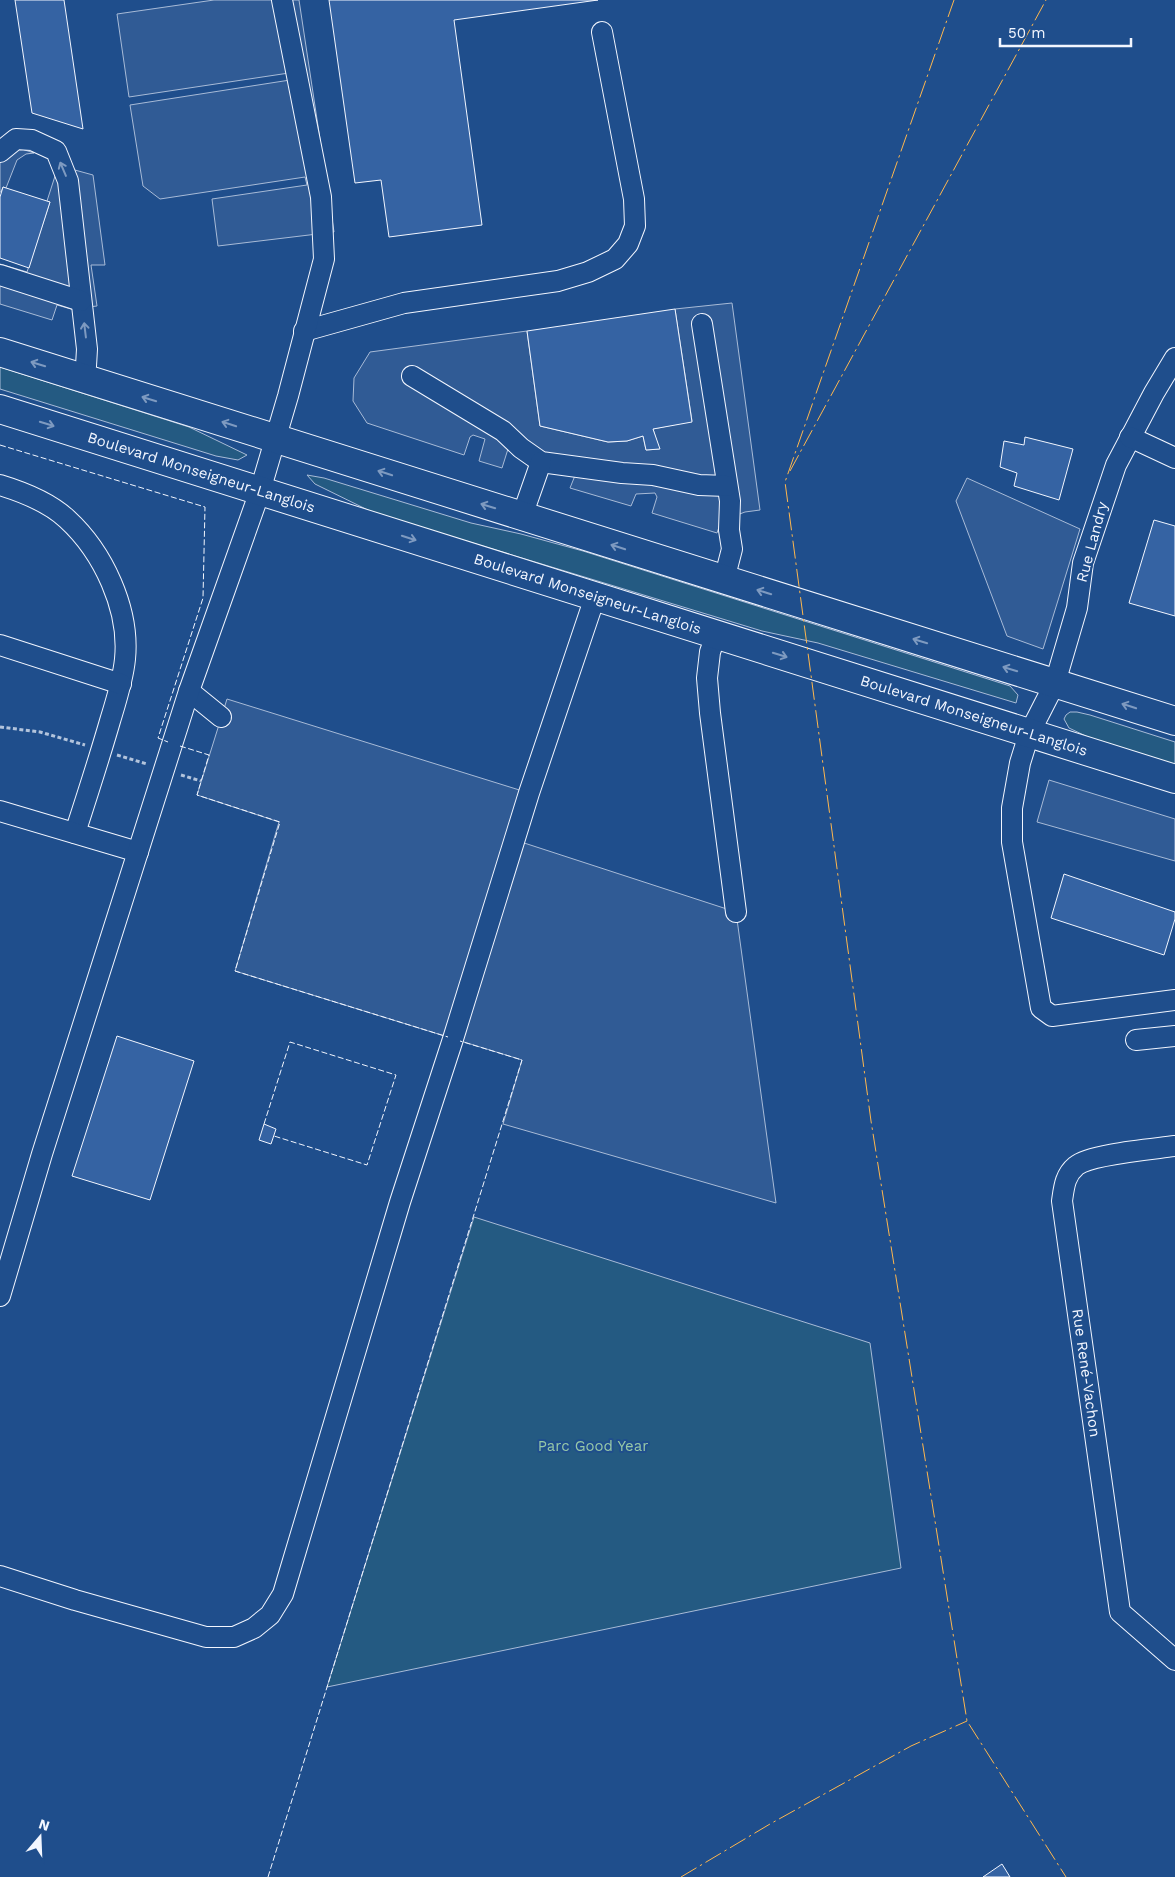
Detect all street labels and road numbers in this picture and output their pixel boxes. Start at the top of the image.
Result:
street label: Boulevard Monseigneur-Langlois [85,428,317,517]
street label: Rue Landry [1073,499,1111,584]
street label: Boulevard Monseigneur-Langlois [472,550,704,638]
street label: Boulevard Monseigneur-Langlois [858,671,1090,760]
street label: Rue René-Vachon [1068,1308,1104,1438]

